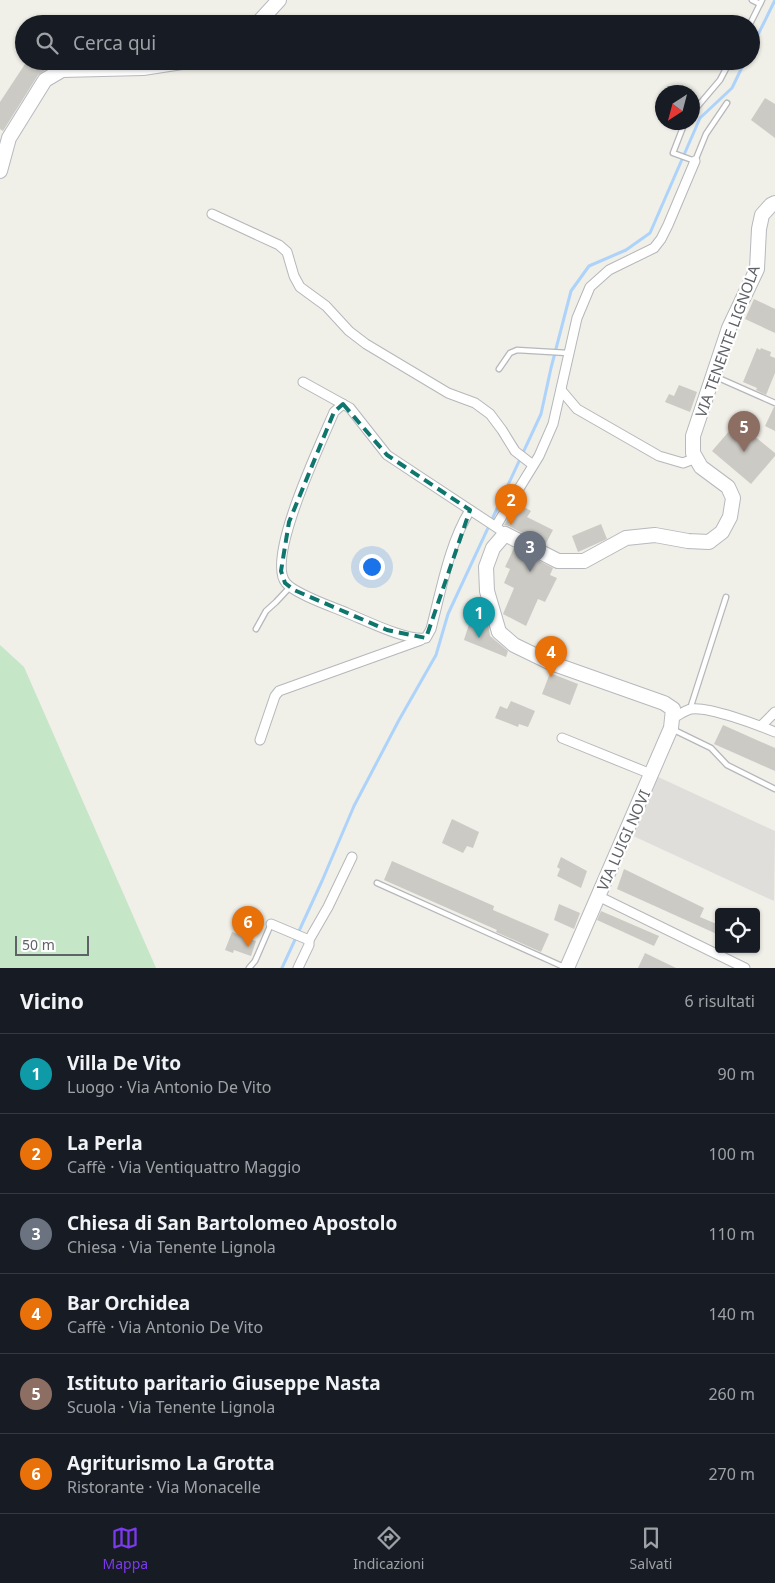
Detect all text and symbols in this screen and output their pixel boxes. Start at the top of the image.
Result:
search box [15,15,760,70]
icon: search [33,29,61,57]
text: Cerca qui [73,30,156,56]
north arrow [655,85,700,130]
street label: VIA TENENTE LIGNOLA [690,262,764,420]
pin: 5 [728,411,760,452]
pin: 2 [495,484,527,525]
pin: 3 [514,531,546,572]
your location [359,554,385,580]
pin: 1 [463,597,495,638]
pin: 4 [535,636,567,677]
street label: VIA LUIGI NOVI [592,786,654,894]
pin: 6 [232,906,264,947]
map controls [715,908,760,953]
button: locate [715,908,760,953]
scale bar [15,933,89,956]
text: 50 m [22,935,55,954]
text: Vicino [20,987,84,1015]
text: 6 risultati [685,990,755,1012]
text: Villa De Vito [67,1050,181,1076]
text: 1 [31,1063,41,1085]
text: 90 m [718,1063,755,1085]
text: Luogo · Via Antonio De Vito [67,1076,271,1098]
text: La Perla [67,1130,143,1156]
text: 2 [31,1143,41,1165]
text: 100 m [708,1143,755,1165]
text: Caffè · Via Ventiquattro Maggio [67,1156,301,1178]
text: Chiesa di San Bartolomeo Apostolo [67,1210,397,1236]
text: 3 [31,1223,41,1245]
text: 110 m [708,1223,755,1245]
text: Chiesa · Via Tenente Lignola [67,1236,276,1258]
text: Bar Orchidea [67,1290,190,1316]
text: 4 [31,1303,41,1325]
text: 140 m [708,1303,755,1325]
text: Caffè · Via Antonio De Vito [67,1316,263,1338]
text: Istituto paritario Giuseppe Nasta [67,1370,381,1396]
text: 5 [31,1383,41,1405]
text: 260 m [708,1383,755,1405]
text: Scuola · Via Tenente Lignola [67,1396,275,1418]
text: Agriturismo La Grotta [67,1450,275,1476]
text: 6 [31,1463,41,1485]
text: 270 m [708,1463,755,1485]
text: Ristorante · Via Monacelle [67,1476,261,1498]
tab: Mappa [103,1524,148,1573]
tab: Indicazioni [353,1524,424,1573]
tab: Salvati [630,1524,672,1573]

